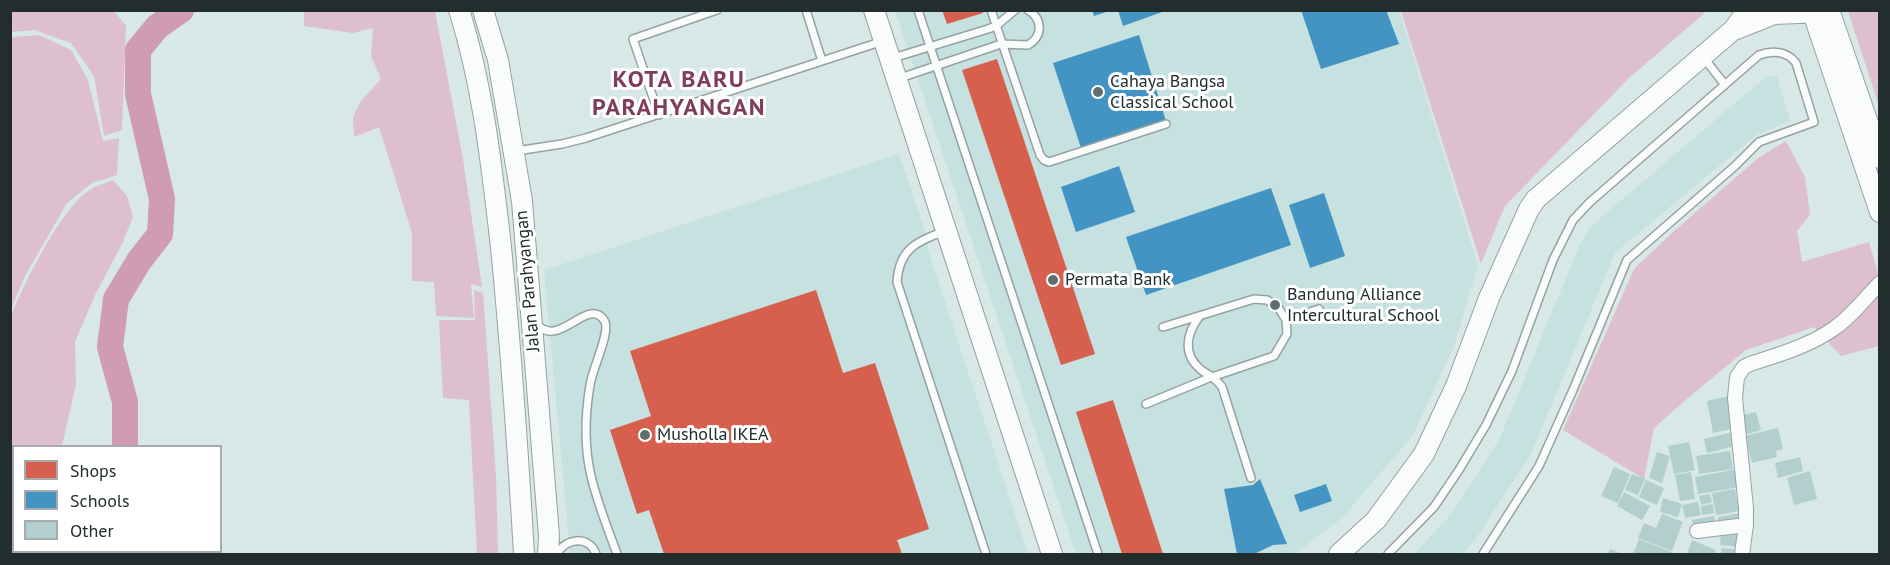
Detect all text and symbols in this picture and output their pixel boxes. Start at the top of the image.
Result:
district label: KOTA BARU PARAHYANGAN [592,66,766,122]
place label: Cahaya Bangsa Classical School [1110,71,1234,113]
marker: Cahaya Bangsa Classical School [1091,85,1105,99]
street label: Jalan Parahyangan [511,209,545,353]
place label: Permata Bank [1065,269,1171,291]
marker: Permata Bank [1046,273,1060,287]
place label: Bandung Alliance Intercultural School [1287,284,1439,326]
marker: Bandung Alliance Intercultural School [1268,298,1282,312]
place label: Musholla IKEA [657,424,769,446]
marker: Musholla IKEA [638,428,652,442]
legend [12,445,222,553]
text: Shops [70,459,116,482]
text: Schools [70,489,130,512]
text: Other [70,519,114,542]

